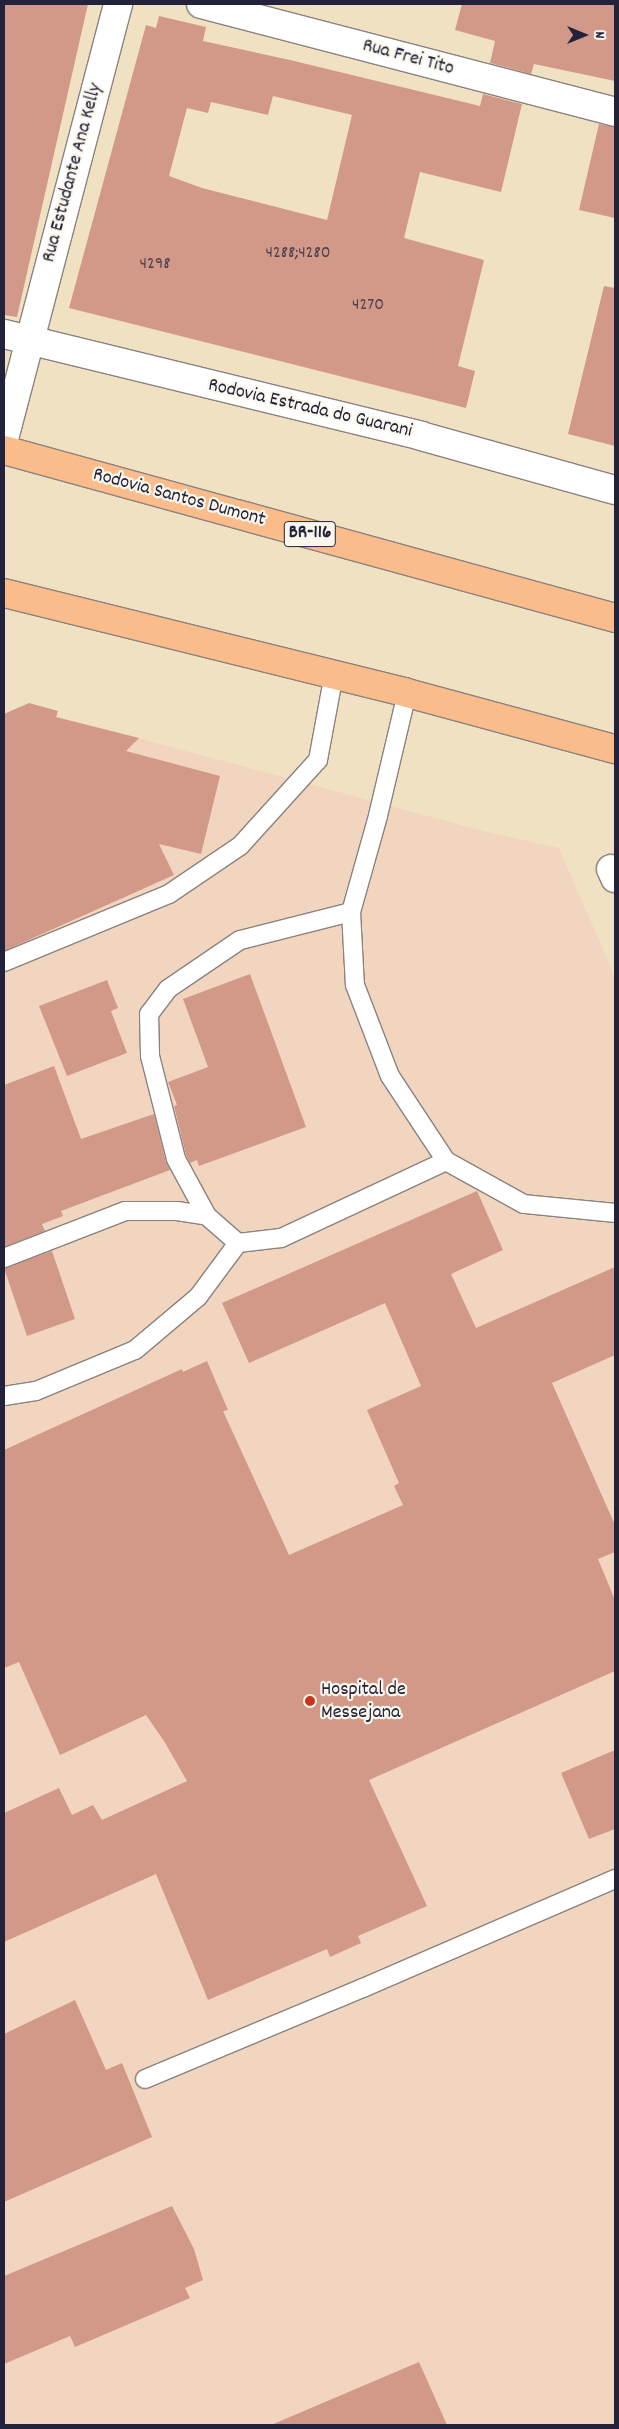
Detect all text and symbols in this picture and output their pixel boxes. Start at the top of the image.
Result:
north arrow [559,10,609,60]
text: N [589,32,609,38]
street label: Rua Frei Tito [360,34,456,82]
street label: Rua Estudante Ana Kelly [38,81,108,265]
house number: 4288;4280 [266,243,330,265]
house number: 4298 [140,254,170,276]
house number: 4270 [352,295,384,317]
street label: Rodovia Estrada do Guarani [206,374,414,444]
street label: Rodovia Santos Dumont [90,463,268,533]
road number: BR-116 [284,518,336,550]
place label: Hospital de Messejana [321,1678,406,1725]
marker: Hospital de Messejana [303,1694,317,1708]

